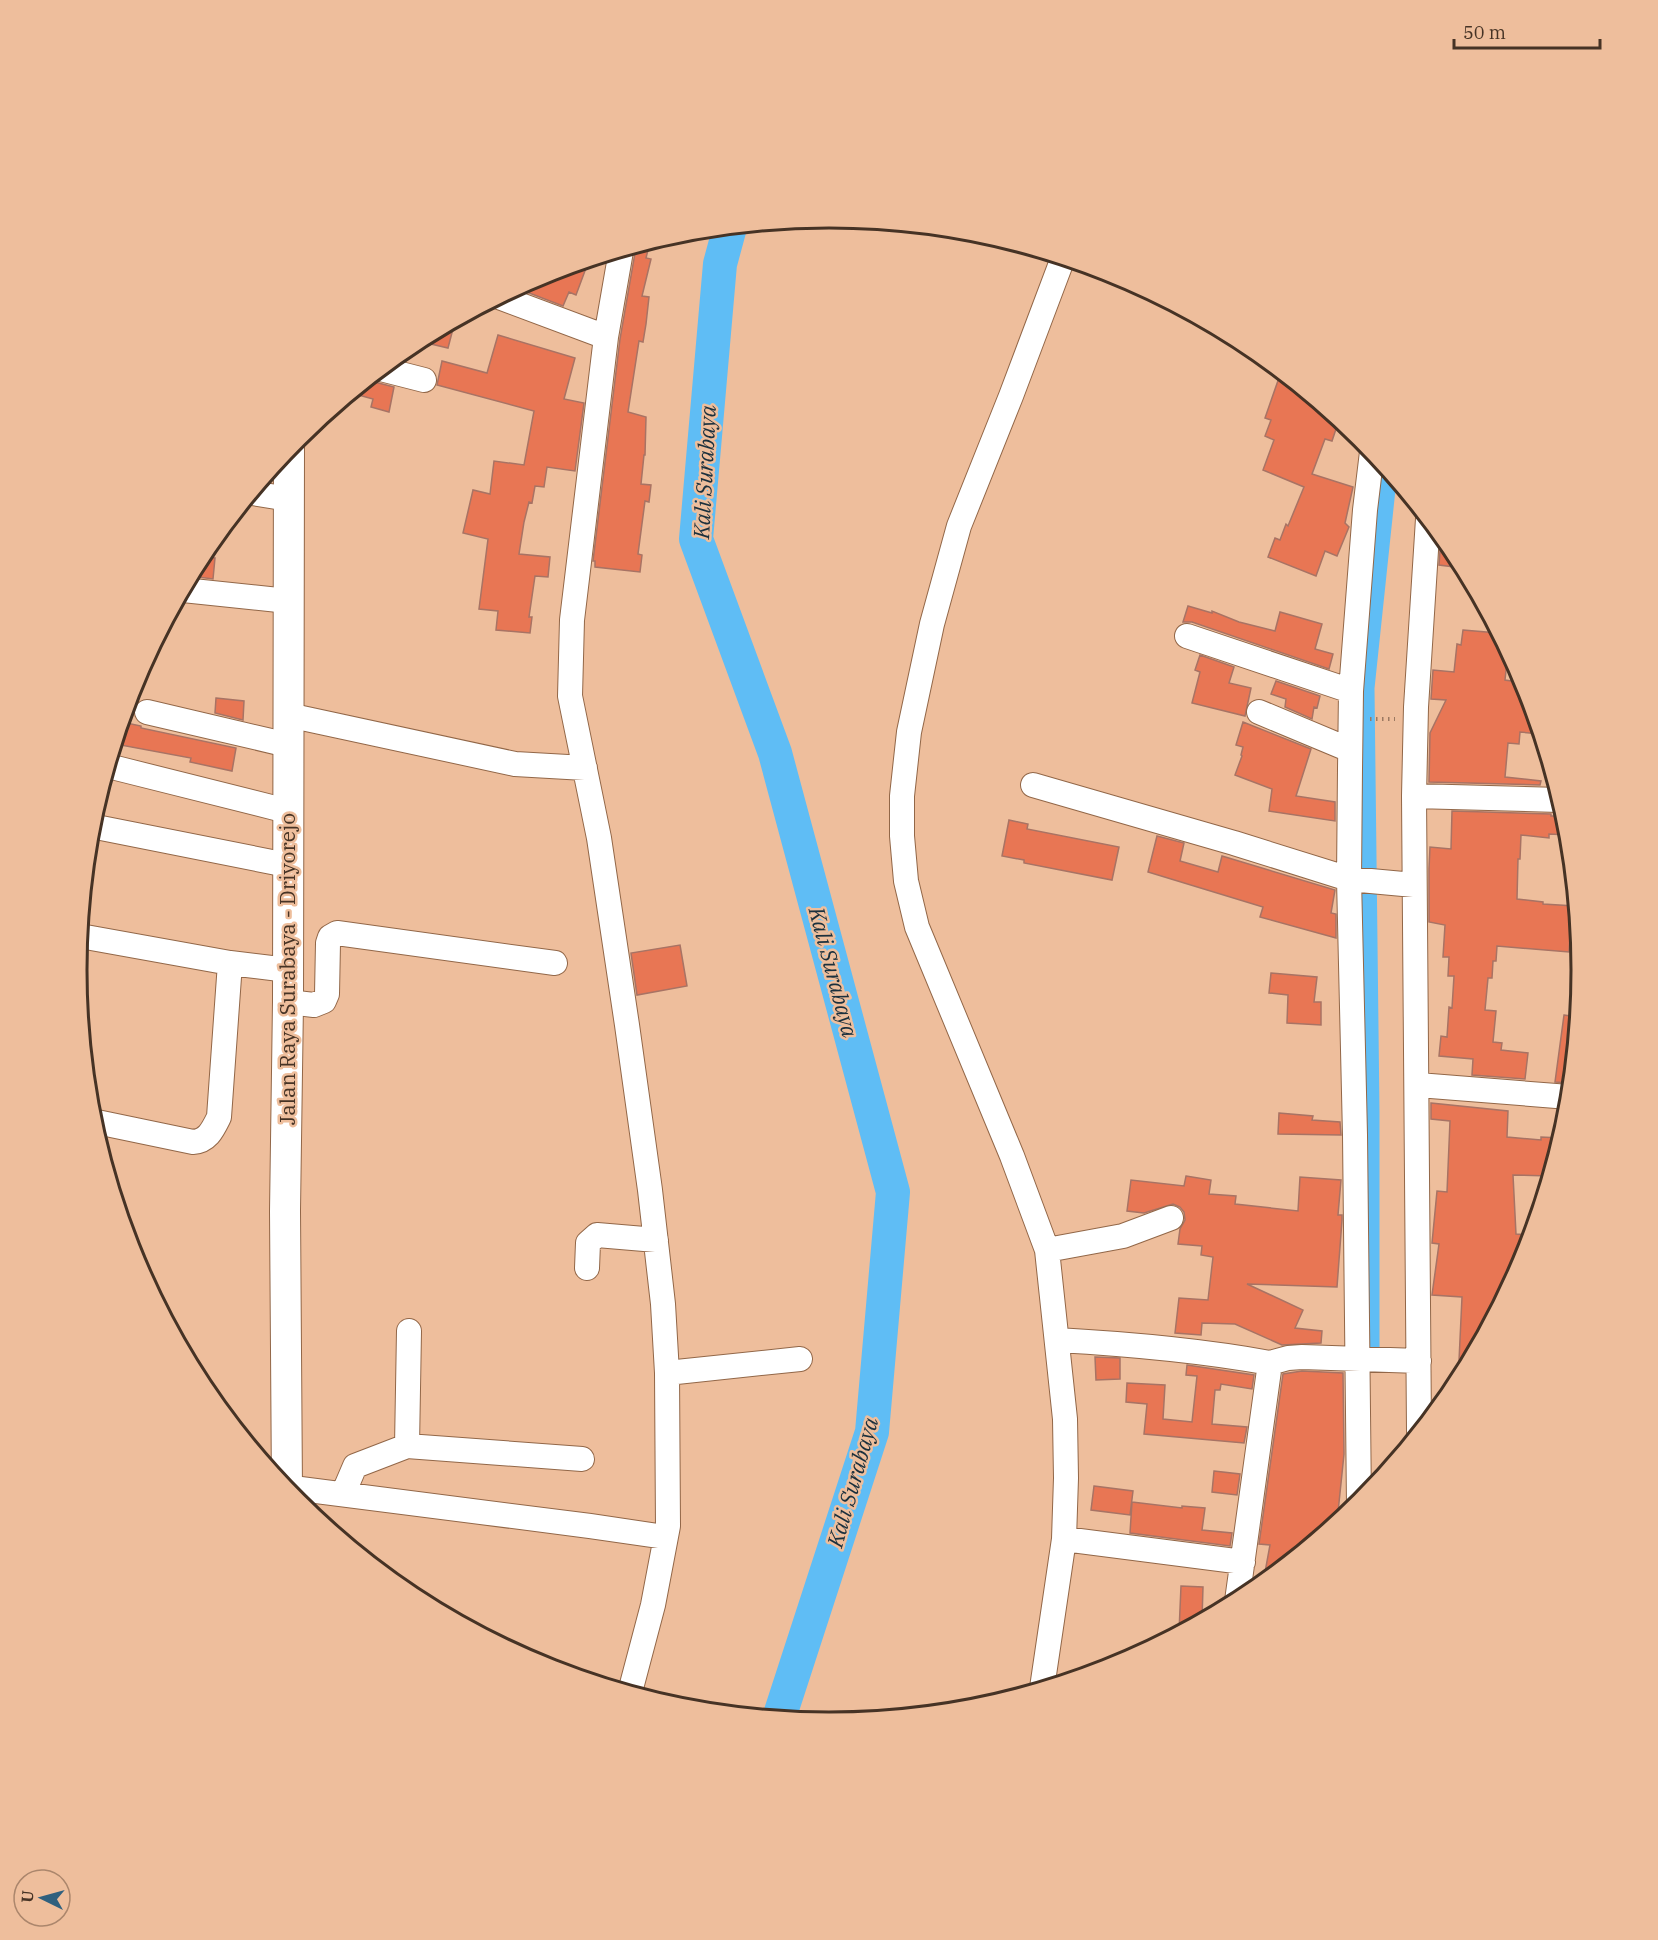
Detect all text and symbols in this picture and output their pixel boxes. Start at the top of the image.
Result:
scale bar [1454,12,1600,50]
text: 50 m [1463,21,1506,44]
water label: Kali Surabaya [686,404,722,541]
street label: Jalan Raya Surabaya - Driyorejo [273,813,301,1125]
water label: Kali Surabaya [802,903,865,1040]
water label: Kali Surabaya [819,1414,884,1551]
north arrow [12,1868,72,1928]
text: U [17,1890,38,1904]

